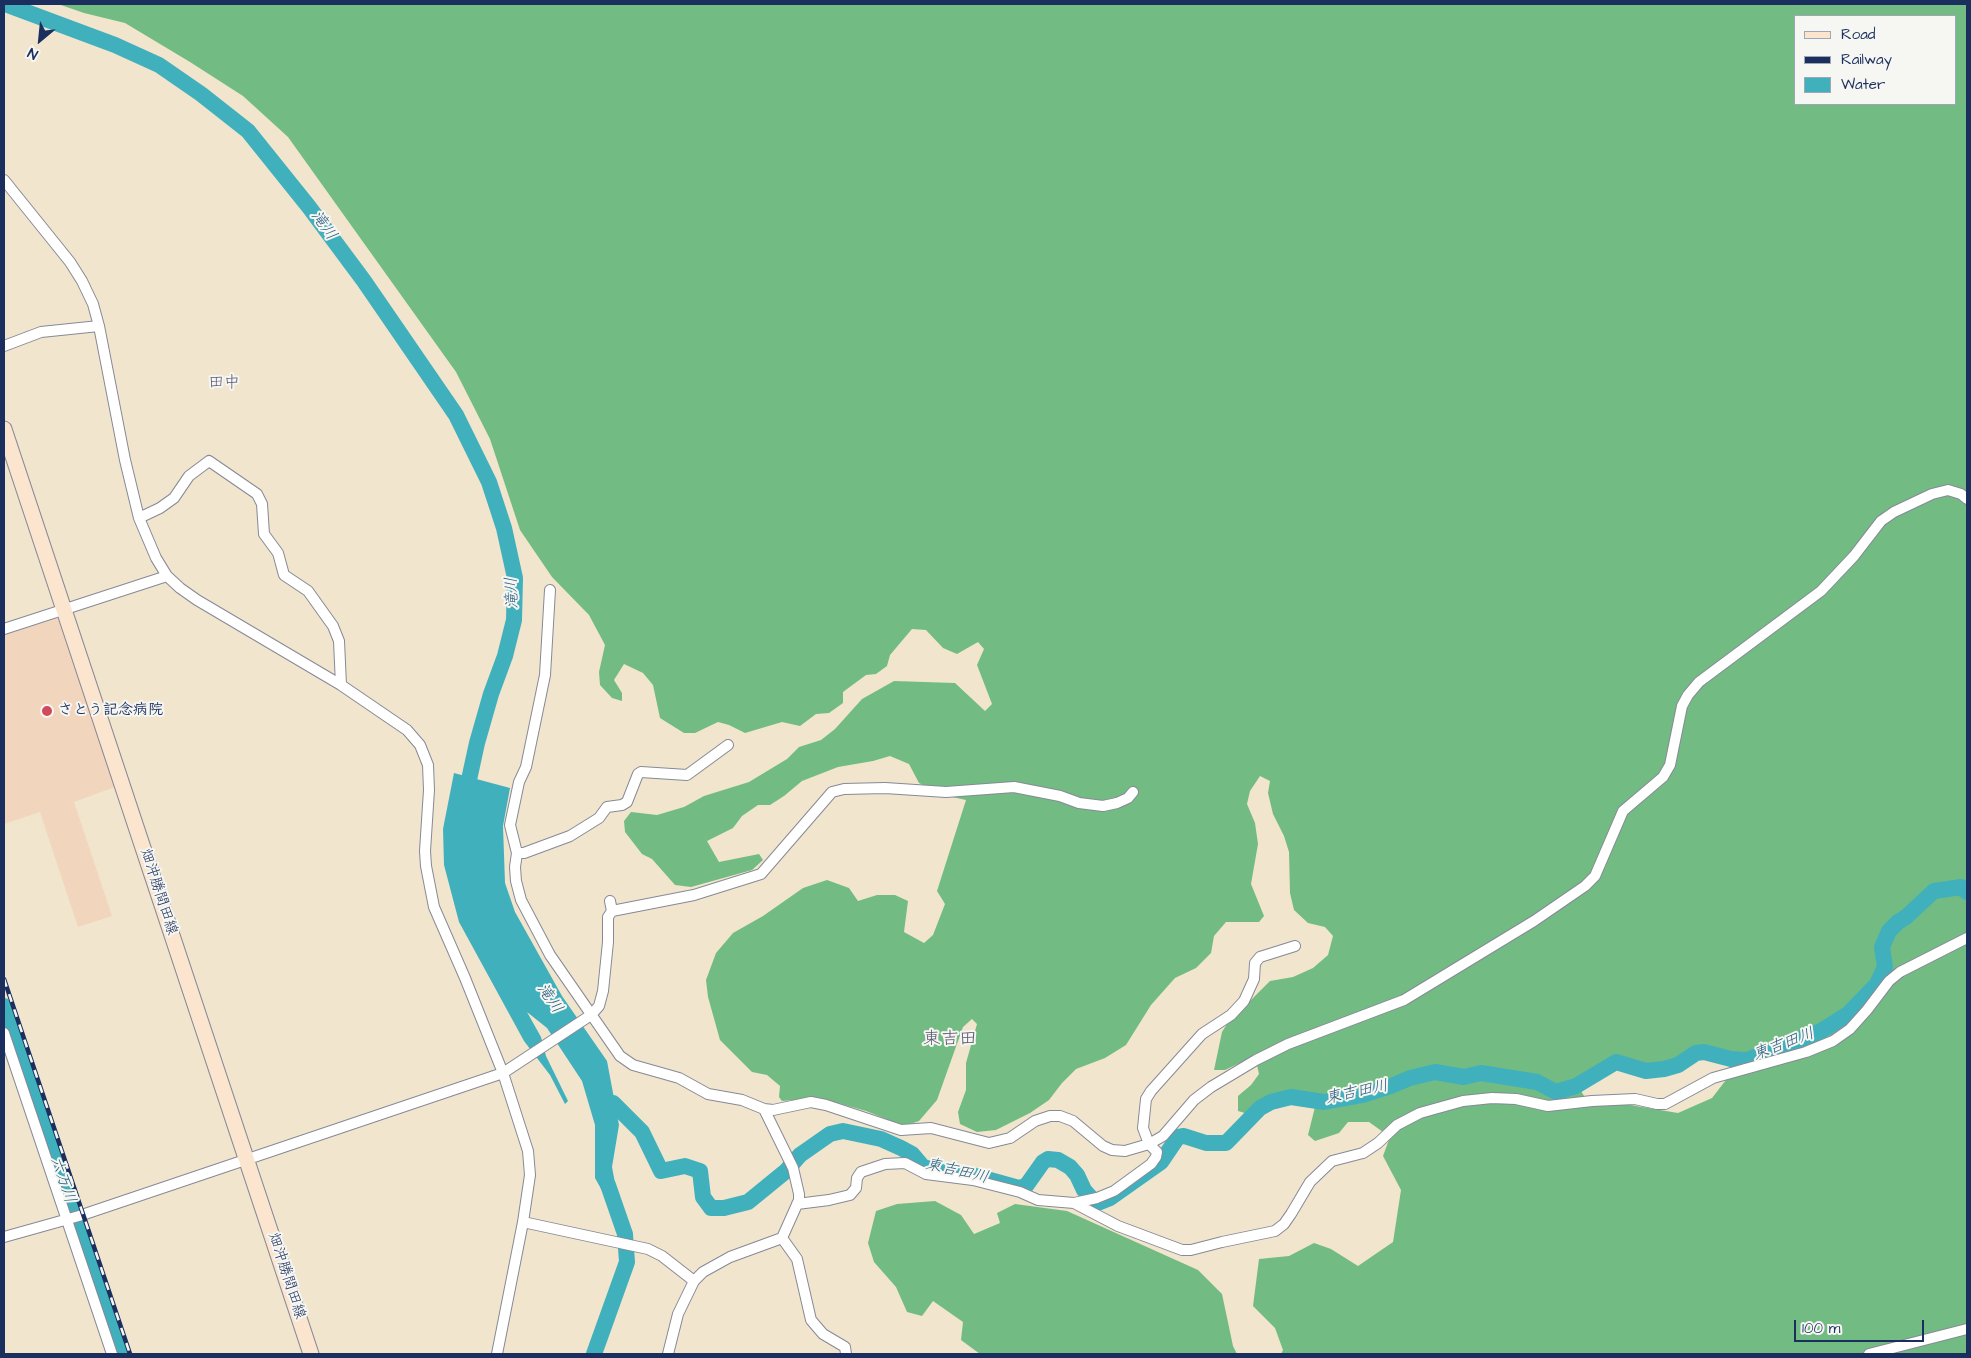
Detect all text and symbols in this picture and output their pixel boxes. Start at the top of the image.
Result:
north arrow [15,15,65,65]
legend [1794,15,1956,105]
text: Road [1841,24,1875,45]
text: N [24,42,42,64]
text: Railway [1841,49,1892,70]
text: Water [1841,74,1885,95]
water label: 滝川 [306,207,340,245]
district label: 田中 [208,374,240,394]
water label: 滝川 [503,577,523,609]
place label: さとう記念病院 [58,702,163,720]
marker: さとう記念病院 [40,704,54,718]
street label: 畑沖勝間田線 [136,846,180,938]
water label: 滝川 [532,980,566,1018]
water label: 東吉田川 [1751,1025,1817,1065]
district label: 東吉田 [923,1029,977,1051]
water label: 東吉田川 [1324,1077,1390,1109]
water label: 六万川 [45,1154,79,1206]
water label: 東吉田川 [924,1155,990,1189]
street label: 畑沖勝間田線 [264,1230,308,1322]
scale bar [1796,1310,1926,1342]
text: 100 m [1802,1318,1841,1339]

